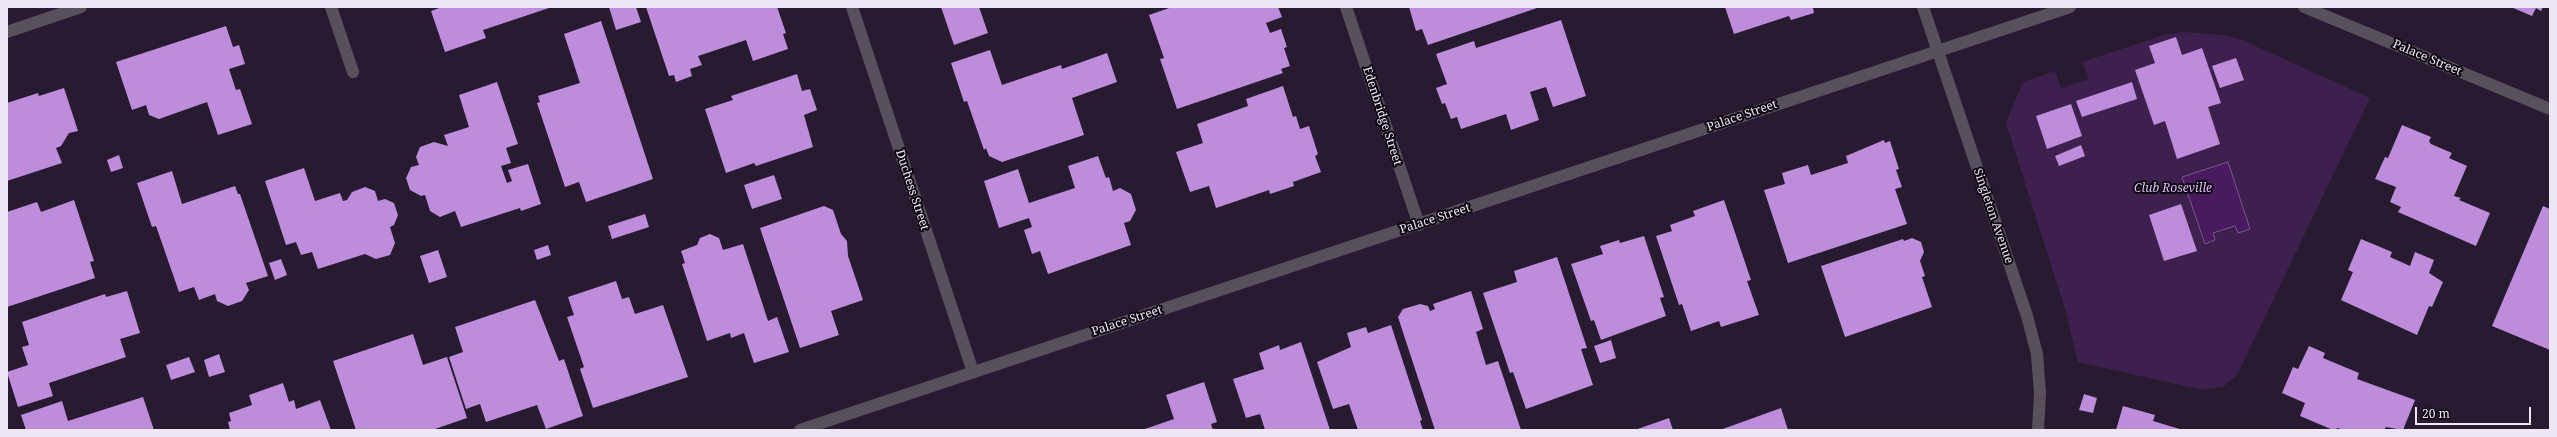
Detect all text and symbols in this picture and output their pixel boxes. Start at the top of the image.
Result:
street label: Palace Street [2390,37,2464,79]
street label: Edenbridge Street [1359,65,1405,167]
street label: Palace Street [1705,97,1779,135]
street label: Duchess Street [892,148,932,232]
street label: Singleton Avenue [1970,167,2016,265]
park label: Club Roseville [2134,182,2212,196]
street label: Palace Street [1398,201,1472,237]
street label: Palace Street [1090,303,1164,339]
scale bar [2417,399,2533,425]
text: 20 m [2422,405,2450,422]

